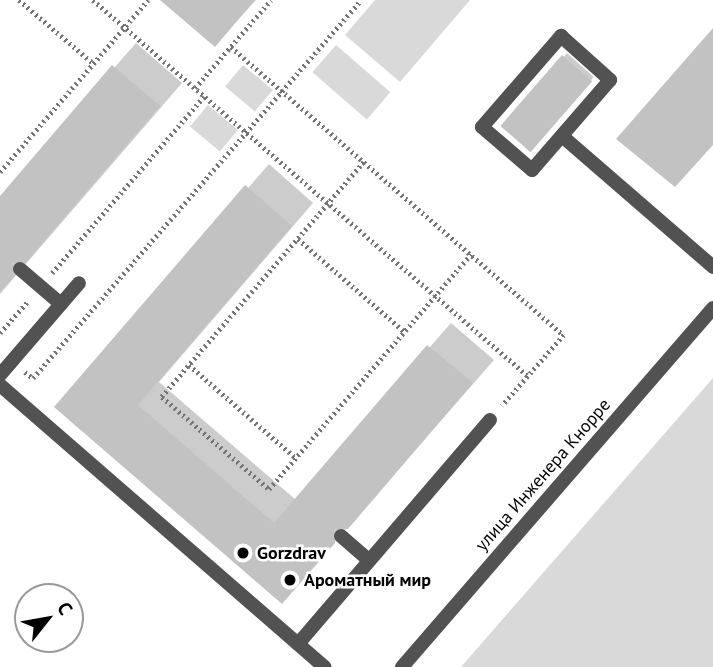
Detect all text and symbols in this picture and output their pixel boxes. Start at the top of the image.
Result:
street label: улица Инженера Кнорре [471,394,615,556]
place label: Gorzdrav [257,542,326,564]
marker: Gorzdrav [235,545,251,561]
place label: Ароматный мир [304,569,431,591]
marker: Ароматный мир [282,572,298,588]
north arrow [14,583,84,653]
text: С [52,597,78,619]

